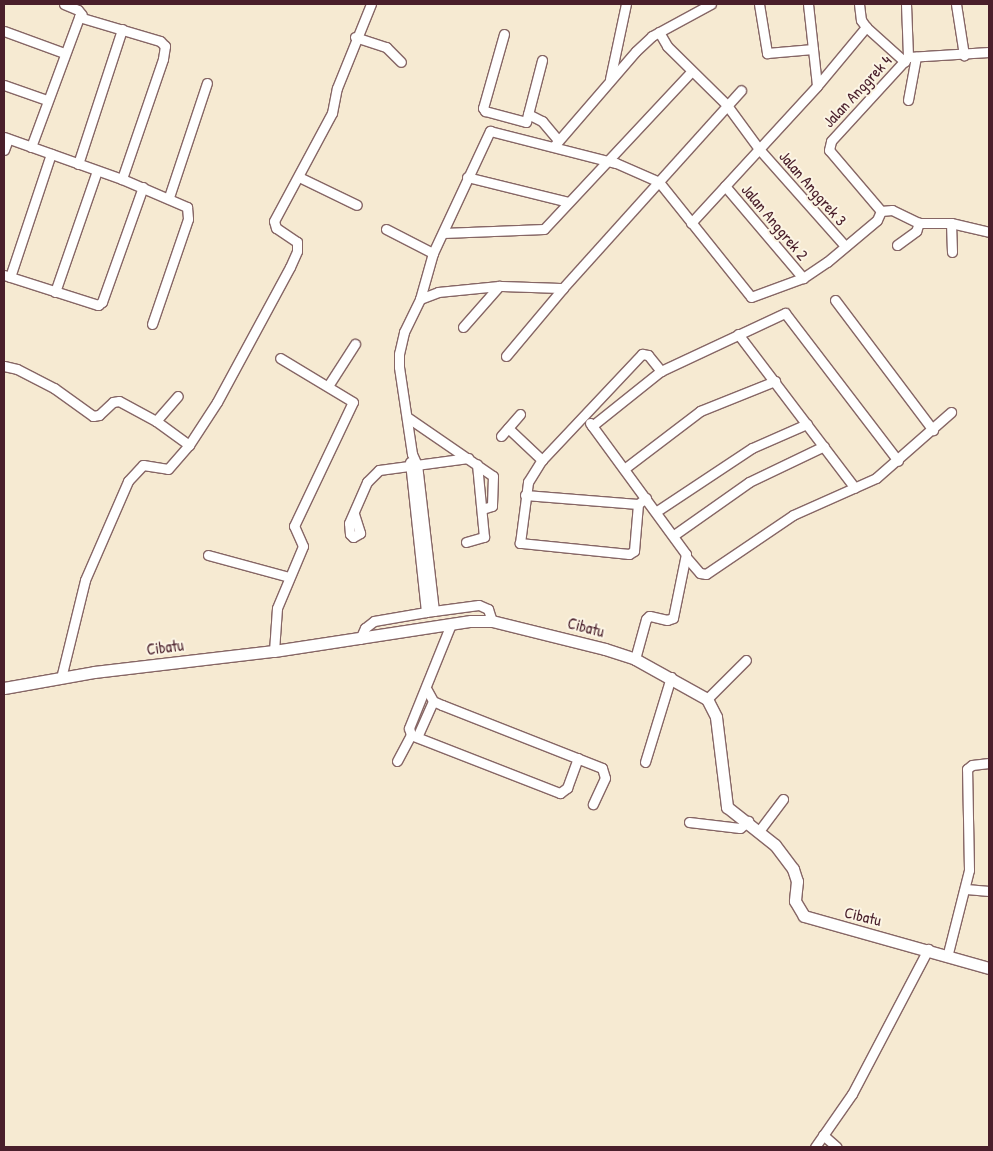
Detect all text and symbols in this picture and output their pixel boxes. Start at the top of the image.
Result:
street label: Jalan Anggrek 4 [819,51,895,131]
street label: Jalan Anggrek 3 [775,147,851,229]
street label: Jalan Anggrek 2 [738,180,812,264]
street label: Cibatu [566,613,606,641]
street label: Cibatu [145,635,185,659]
street label: Cibatu [843,902,883,930]

